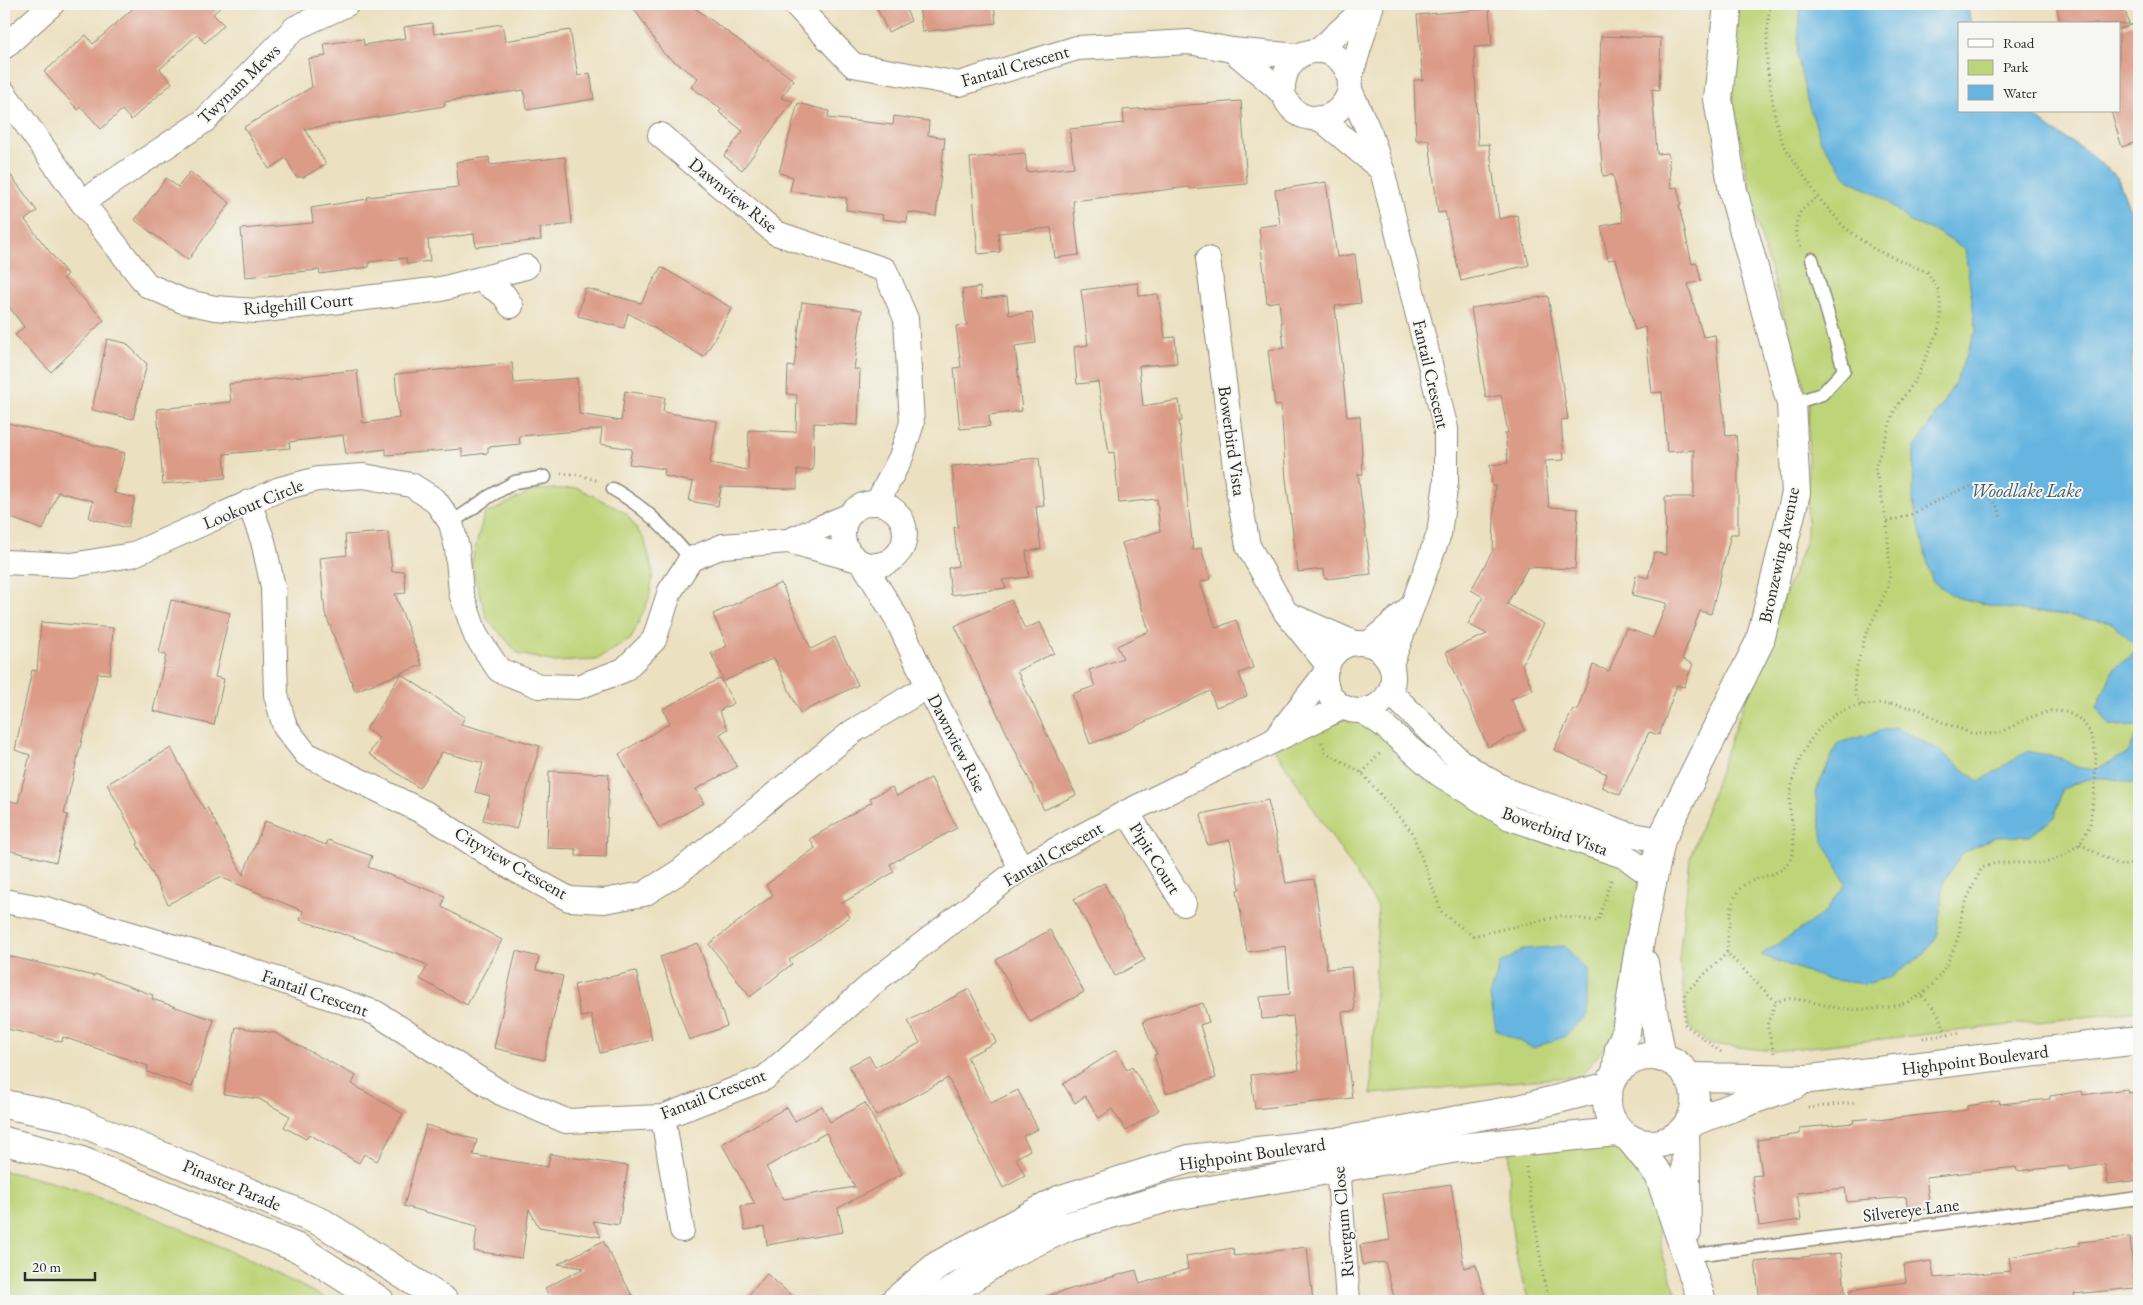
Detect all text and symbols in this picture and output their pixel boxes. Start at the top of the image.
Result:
legend [1958,22,2120,112]
text: Road [2003,33,2035,52]
street label: Twynam Mews [193,39,285,129]
street label: Fantail Crescent [958,39,1072,92]
text: Park [2003,57,2030,76]
text: Water [2003,83,2037,102]
street label: Dawnview Rise [684,152,782,237]
street label: Ridgehill Court [242,287,354,320]
street label: Fantail Crescent [1408,317,1455,431]
street label: Bowerbird Vista [1213,384,1252,498]
street label: Lookout Circle [199,473,306,534]
water label: Woodlake Lake [1971,478,2082,503]
street label: Bronzewing Avenue [1753,485,1804,625]
street label: Dawnview Rise [923,690,992,796]
street label: Bowerbird Vista [1499,801,1612,861]
street label: Fantail Crescent [999,816,1107,891]
street label: Pipit Court [1124,818,1187,898]
street label: Cityview Crescent [451,821,572,904]
street label: Fantail Crescent [259,964,372,1022]
street label: Highpoint Boulevard [1900,1039,2051,1080]
street label: Fantail Crescent [657,1063,769,1124]
street label: Highpoint Boulevard [1177,1132,1328,1175]
street label: Pinaster Parade [180,1154,285,1216]
street label: Rivergum Close [1326,1166,1359,1279]
street label: Silvereye Lane [1861,1192,1960,1227]
scale bar [25,1250,95,1282]
text: 20 m [32,1257,61,1276]

